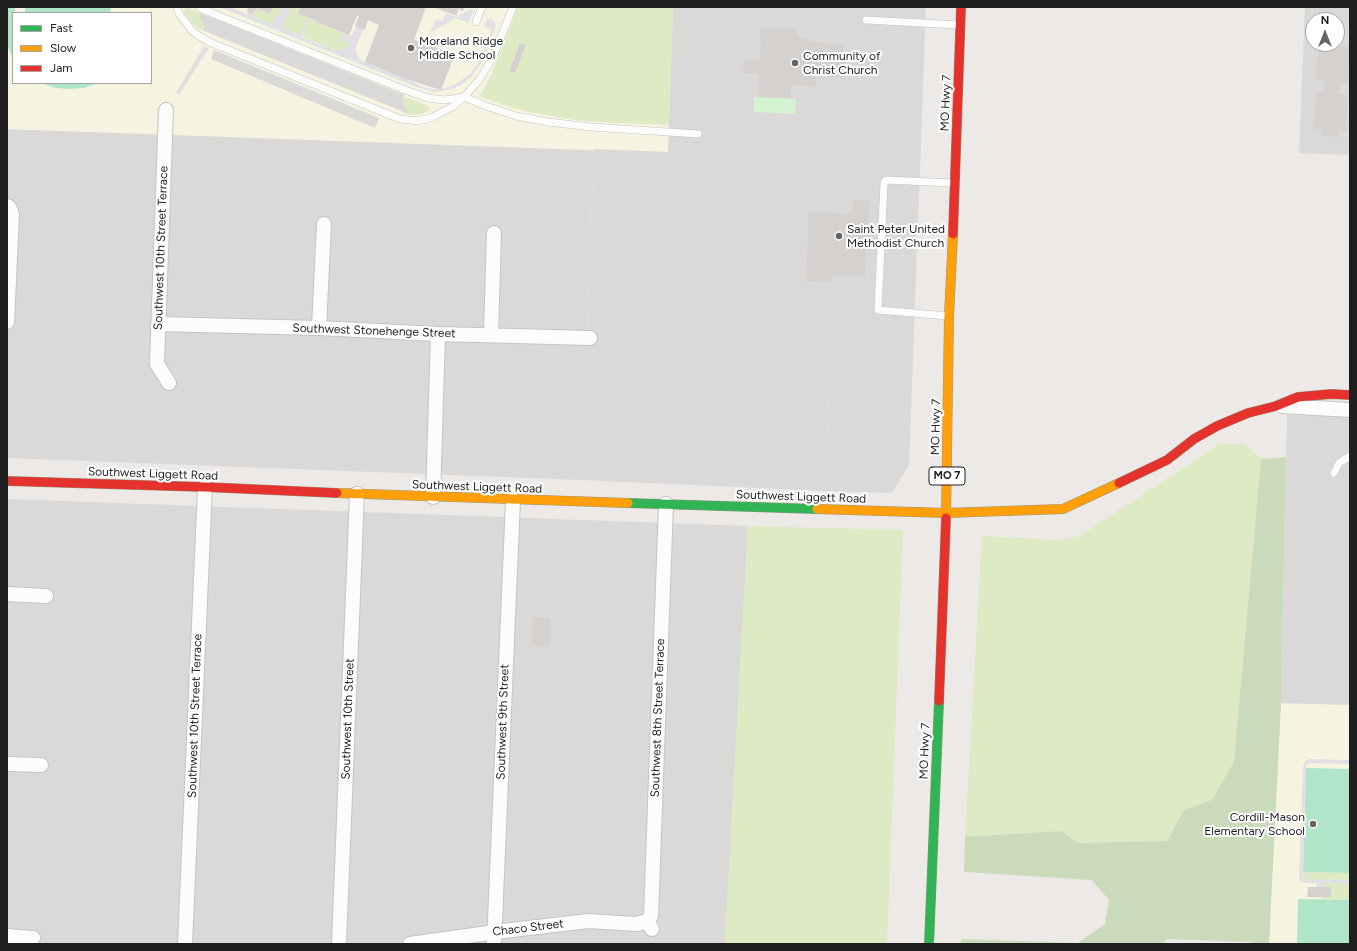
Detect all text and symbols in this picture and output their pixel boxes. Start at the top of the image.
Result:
legend [12,12,152,84]
north arrow [1305,12,1345,52]
text: N [1321,14,1329,27]
text: Fast [50,21,73,35]
place label: Moreland Ridge Middle School [419,34,503,62]
text: Slow [50,41,76,55]
marker: Moreland Ridge Middle School [406,43,416,53]
place label: Community of Christ Church [803,49,880,77]
marker: Community of Christ Church [790,58,800,68]
text: Jam [50,61,73,75]
street label: MO Hwy 7 [938,74,954,132]
street label: Southwest 10th Street Terrace [151,166,171,330]
place label: Saint Peter United Methodist Church [847,222,945,250]
marker: Saint Peter United Methodist Church [834,231,844,241]
street label: Southwest Stonehenge Street [292,321,456,341]
street label: MO Hwy 7 [928,399,944,455]
street label: Southwest Liggett Road [88,465,218,483]
road number: MO 7 [929,467,965,485]
street label: Southwest Liggett Road [412,478,542,496]
street label: Southwest Liggett Road [736,488,866,506]
street label: Southwest 10th Street Terrace [185,634,205,798]
street label: Southwest 8th Street Terrace [648,638,668,798]
street label: Southwest 10th Street [339,658,357,780]
street label: Southwest 9th Street [494,664,512,780]
street label: MO Hwy 7 [917,722,933,780]
place label: Cordill-Mason Elementary School [1204,810,1305,838]
marker: Cordill-Mason Elementary School [1308,819,1318,829]
street label: Chaco Street [492,916,564,940]

